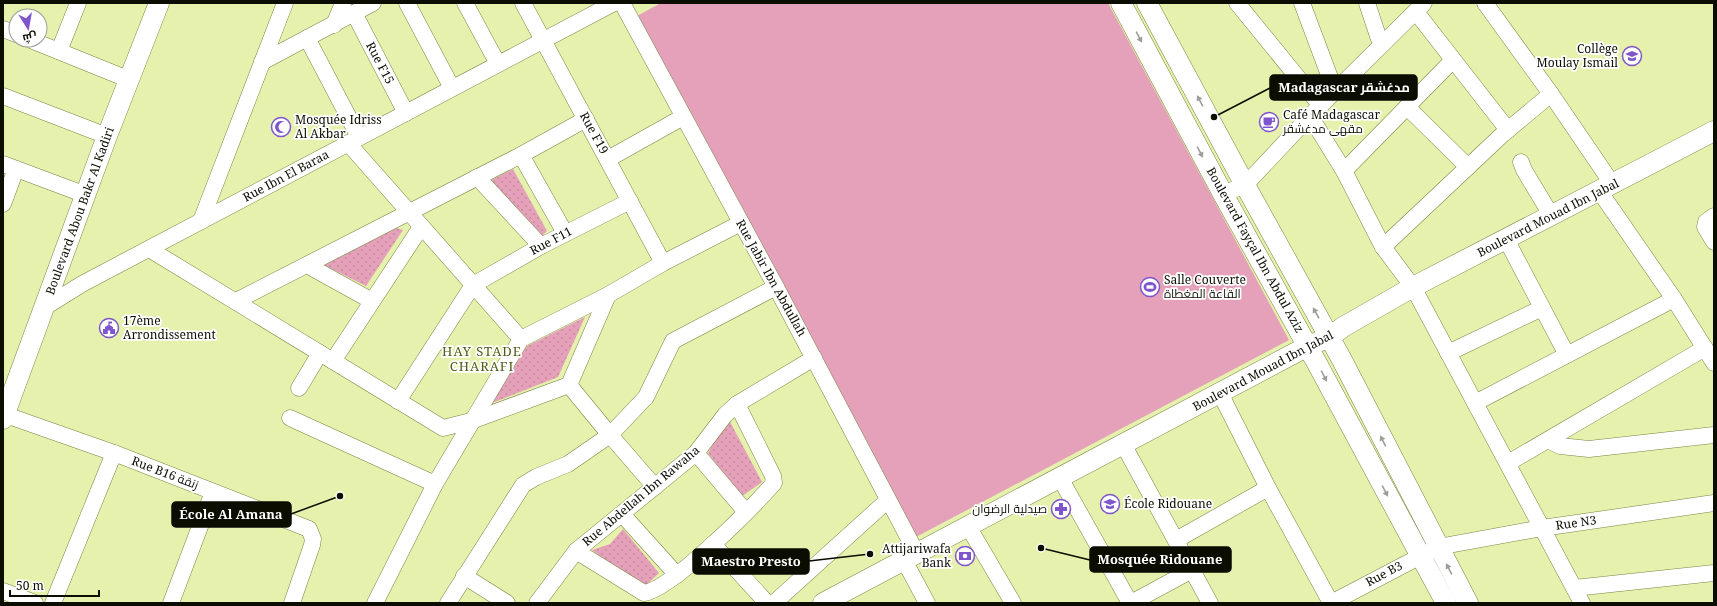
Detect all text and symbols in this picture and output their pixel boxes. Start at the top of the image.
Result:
north arrow [8,8,48,48]
text: ش [22,30,38,47]
one-way arrow [1136,32,1142,43]
street label: Rue F15 [362,39,399,87]
place label: Collège Moulay Ismail [1537,40,1618,71]
school or university icon: Collège Moulay Ismail [1621,45,1643,67]
callout: Madagascar مدغشقر [1270,75,1417,100]
text: Madagascar مدغشقر [1278,78,1410,96]
one-way arrow [1197,95,1203,107]
place label: Café Madagascar مقهى مدغشقر [1282,106,1381,137]
street label: Rue F19 [576,109,613,157]
place label: Mosquée Idriss Al Akbar [295,111,382,142]
cafe icon: Café Madagascar مقهى مدغشقر [1258,111,1280,133]
mosque icon: Mosquée Idriss Al Akbar [270,116,292,138]
street label: Boulevard Abou Bakr Al Kadiri [41,124,118,297]
street label: Rue Ibn El Baraa [240,146,332,205]
one-way arrow [1197,146,1204,158]
street label: Boulevard Fayçal Ibn Abdul Aziz [1203,164,1308,335]
street label: Boulevard Mouad Ibn Jabal [1474,174,1622,261]
street label: Rue Jabir Ibn Abdullah [732,216,811,340]
street label: Rue F11 [527,222,575,259]
place label: Salle Couverte القاعة المغطاة [1164,271,1246,302]
sports icon: Salle Couverte القاعة المغطاة [1139,276,1161,298]
one-way arrow [1313,307,1320,319]
place label: 17ème Arrondissement [123,312,216,343]
public building icon: 17ème Arrondissement [98,317,120,339]
street label: Boulevard Mouad Ibn Jabal [1189,326,1336,415]
district label: HAY STADE CHARAFI [442,342,522,375]
one-way arrow [1321,370,1328,382]
one-way arrow [1380,435,1387,446]
street label: Rue Abdellah Ibn Rawaha [578,441,703,550]
street label: Rue B16 زنقة [129,452,201,493]
one-way arrow [1382,485,1389,497]
school or university icon: École Ridouane [1099,493,1121,515]
place label: École Ridouane [1124,495,1212,512]
pharmacy icon: صيدلية الرضوان [1050,498,1072,520]
place label: صيدلية الرضوان [972,500,1047,517]
callout: École Al Amana [172,502,291,527]
text: École Al Amana [179,505,283,523]
street label: Rue N3 [1554,511,1598,534]
place label: Attijariwafa Bank [882,540,952,571]
bank icon: Attijariwafa Bank [954,545,976,567]
callout: Mosquée Ridouane [1090,547,1231,572]
callout: Maestro Presto [693,549,809,574]
text: Mosquée Ridouane [1098,550,1222,568]
text: Maestro Presto [701,552,801,570]
street label: Rue B3 [1362,557,1405,590]
one-way arrow [1446,563,1453,574]
scale bar [10,572,99,598]
text: 50 m [16,577,44,594]

